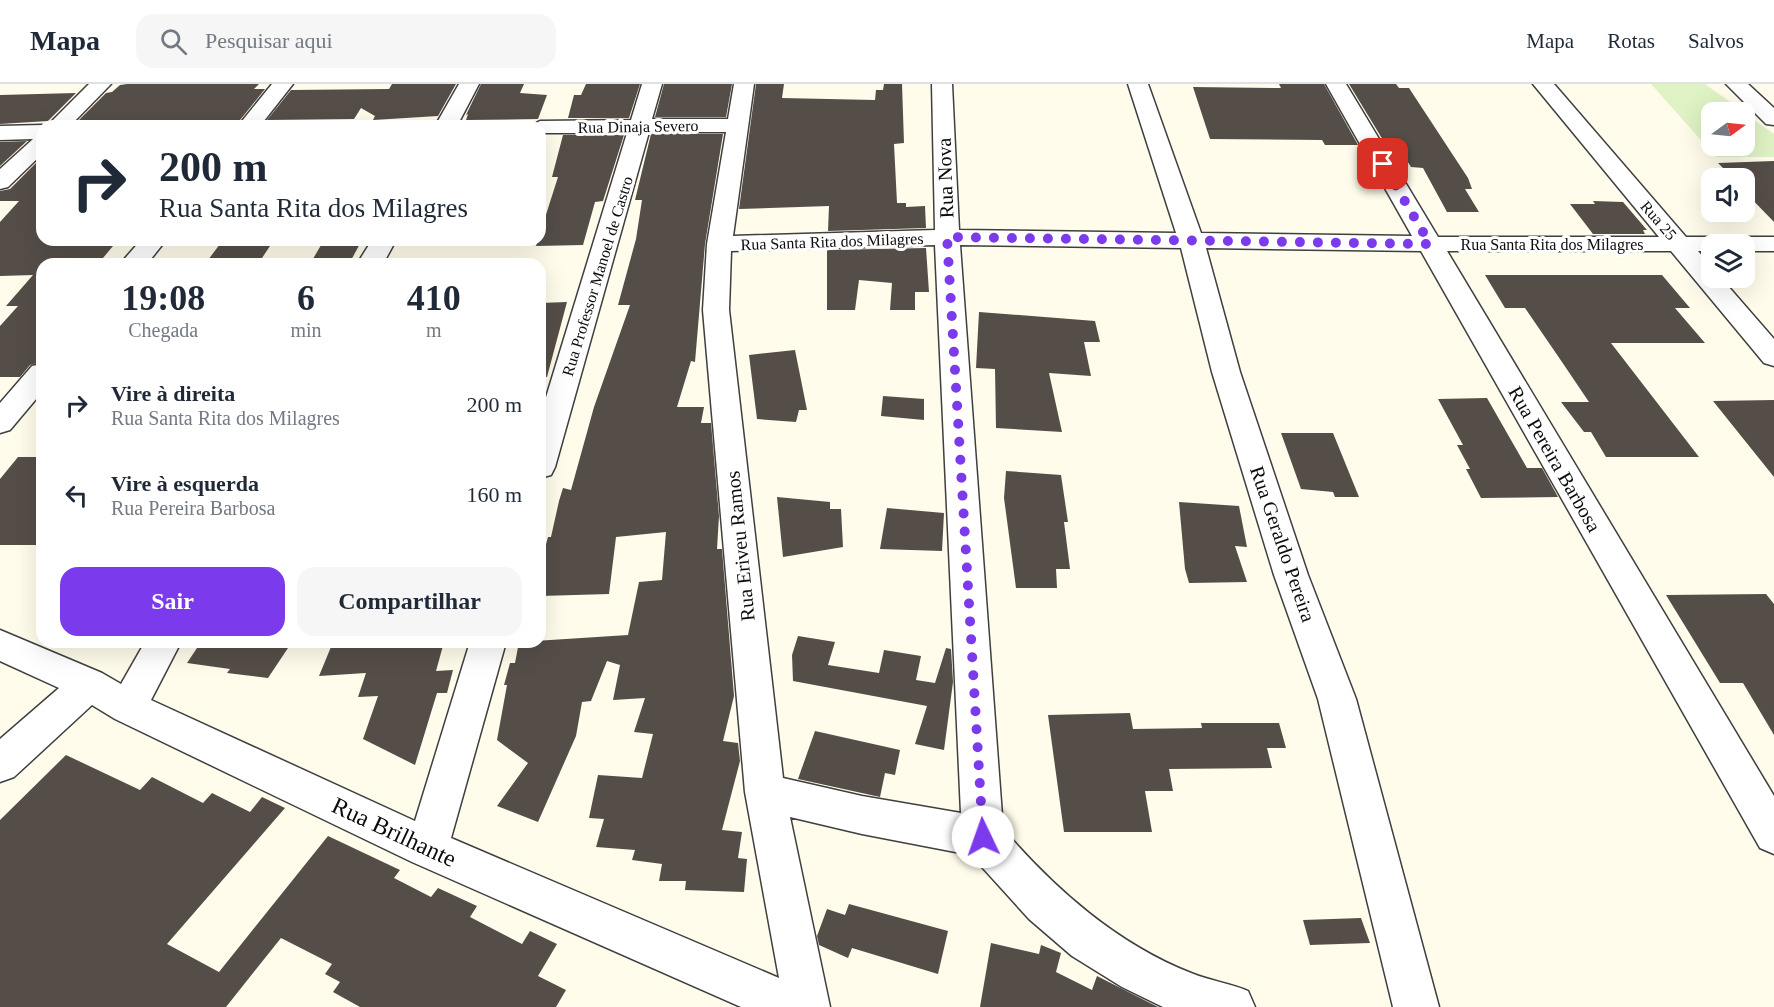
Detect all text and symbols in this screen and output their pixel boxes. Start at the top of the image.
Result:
search box [136,14,556,68]
text: Mapa [30,25,100,56]
icon: search [157,25,190,58]
text: Pesquisar aqui [205,28,333,53]
text: Mapa [1526,29,1574,53]
text: Rotas [1607,29,1655,53]
text: Salvos [1688,29,1744,53]
north arrow [1701,102,1755,156]
map controls [1701,102,1755,288]
street label: Rua Dinaja Severo [577,117,699,137]
street label: Rua Nova [933,137,957,219]
pin [1357,138,1408,189]
icon: right [60,144,138,222]
text: 200 m [159,144,268,190]
icon: arrive [1366,147,1399,180]
button: sound [1701,168,1755,222]
street label: Rua Professor Manoel de Castro [559,174,636,378]
text: Rua Santa Rita dos Milagres [159,193,468,223]
street label: Rua 25 [1637,197,1680,243]
street label: Rua Santa Rita dos Milagres [740,230,924,254]
button: layers [1701,234,1755,288]
street label: Rua Santa Rita dos Milagres [1460,236,1644,254]
text: 19:08 [121,278,205,318]
text: 6 [297,278,315,318]
text: 410 [407,278,461,318]
text: Chegada [128,319,198,341]
text: min [290,319,322,341]
text: m [426,319,442,341]
text: Vire à direita [111,381,235,406]
street label: Rua Pereira Barbosa [1504,382,1606,536]
icon: right [60,389,93,422]
text: 200 m [466,392,522,417]
text: Rua Santa Rita dos Milagres [111,407,340,429]
street label: Rua Geraldo Pereira [1246,463,1320,625]
street label: Rua Eriveu Ramos [721,470,759,622]
text: Vire à esquerda [111,471,259,496]
icon: left [60,479,93,512]
text: 160 m [466,482,522,507]
text: Rua Pereira Barbosa [111,497,275,519]
button: Sair [60,567,285,636]
button: Compartilhar [297,567,522,636]
street label: Rua Brilhante [328,792,460,872]
position arrow [951,805,1015,869]

